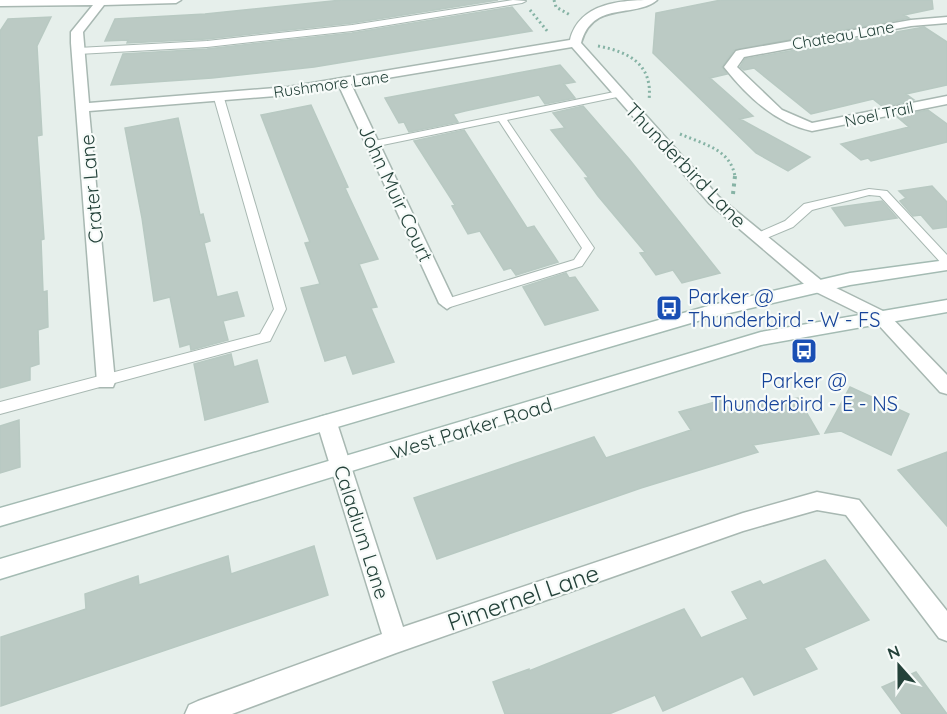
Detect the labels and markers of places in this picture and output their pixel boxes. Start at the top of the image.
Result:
place label: Parker @ Thunderbird - W - FS [688,284,881,332]
bus stop icon: Parker @ Thunderbird - W - FS [654,293,684,323]
bus stop icon: Parker @ Thunderbird - E - NS [789,336,819,366]
place label: Parker @ Thunderbird - E - NS [710,368,898,416]

